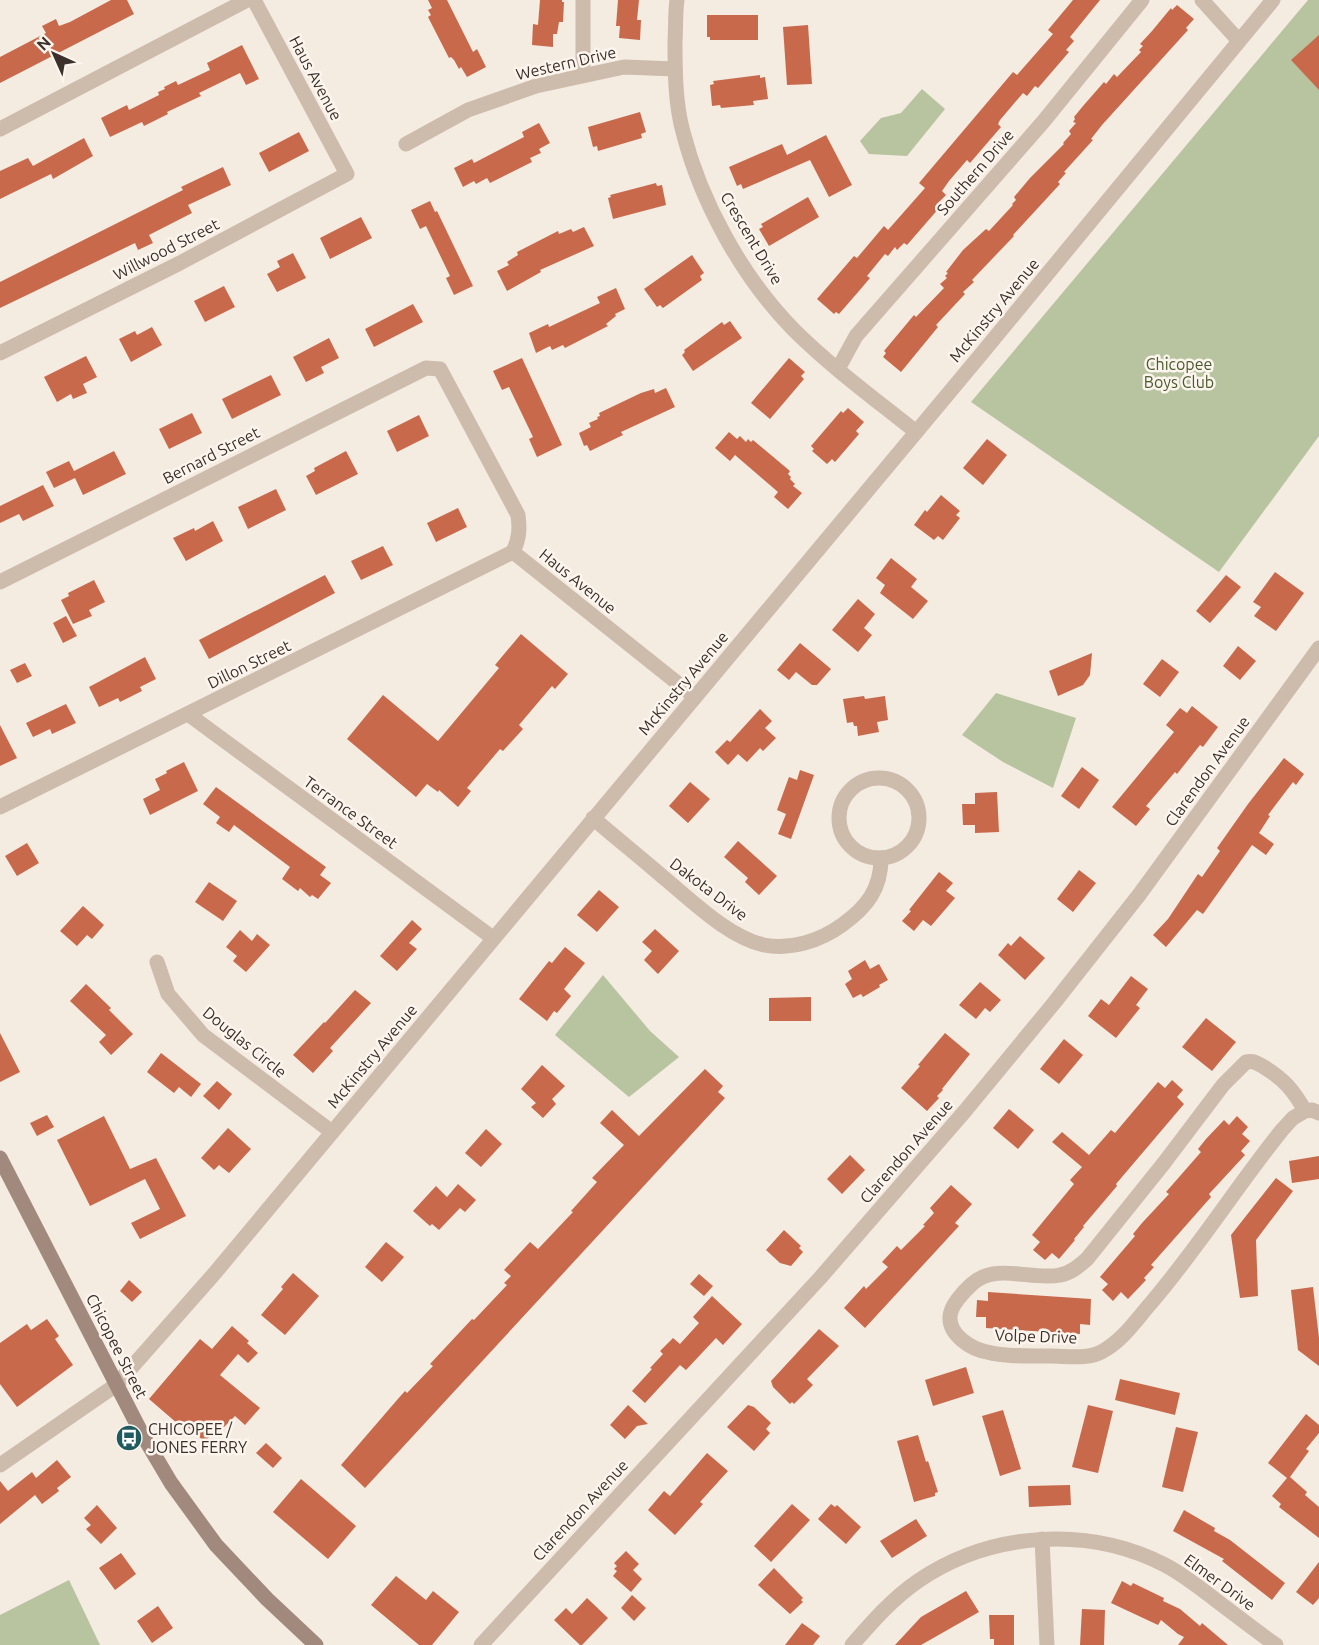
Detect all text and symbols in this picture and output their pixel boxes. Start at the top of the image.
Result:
north arrow [24,24,84,84]
text: N [33,33,54,54]
street label: Haus Avenue [286,33,346,123]
street label: Western Drive [514,43,618,83]
street label: Southern Drive [933,125,1017,219]
street label: Crescent Drive [717,188,787,288]
street label: Willwood Street [110,214,222,283]
street label: McKinstry Avenue [946,255,1042,365]
park label: Chicopee Boys Club [1144,355,1214,391]
street label: Bernard Street [160,423,263,487]
street label: Haus Avenue [536,545,620,617]
street label: McKinstry Avenue [635,628,731,738]
street label: Dillon Street [204,636,294,692]
street label: Clarendon Avenue [1161,712,1253,830]
street label: Terrance Street [301,772,402,852]
street label: Dakota Drive [667,854,751,924]
street label: McKinstry Avenue [324,1001,420,1111]
street label: Douglas Circle [200,1003,290,1081]
street label: Clarendon Avenue [856,1095,956,1207]
street label: Chicopee Street [83,1291,151,1402]
street label: Volpe Drive [994,1326,1078,1346]
place label: CHICOPEE / JONES FERRY [148,1420,248,1456]
bus stop icon: CHICOPEE / JONES FERRY [114,1423,144,1453]
street label: Clarendon Avenue [529,1456,631,1564]
street label: Elmer Drive [1181,1550,1259,1614]

